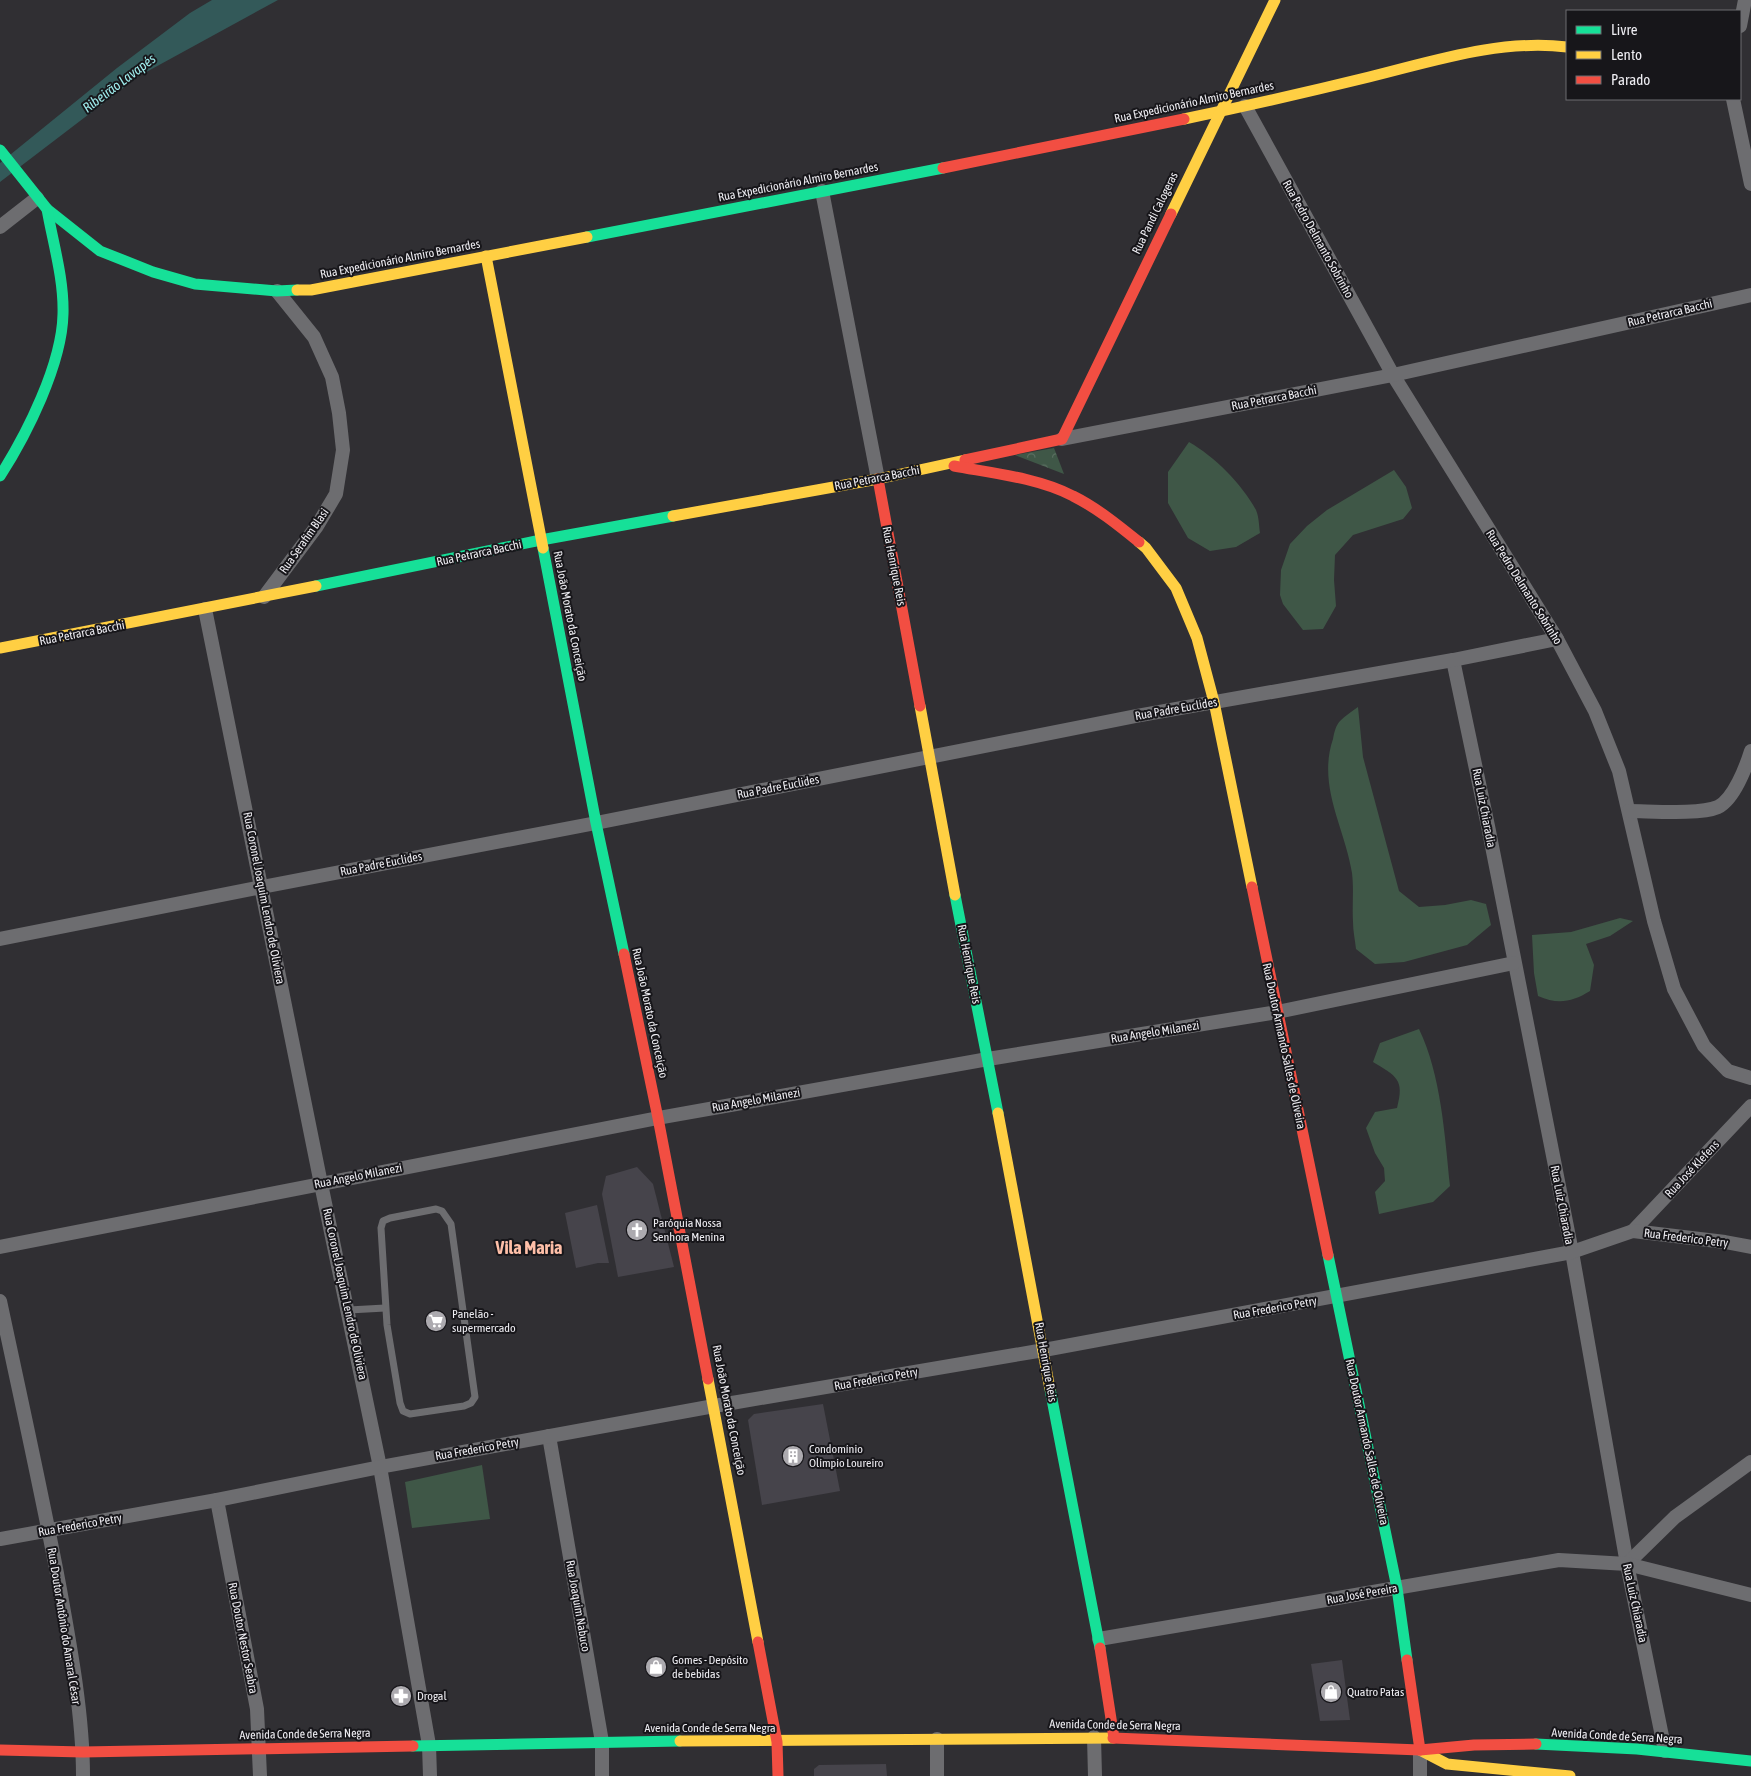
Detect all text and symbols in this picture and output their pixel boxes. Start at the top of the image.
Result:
legend [1566,10,1741,100]
text: Livre [1611,21,1638,38]
text: Lento [1611,46,1642,63]
water label: Ribeirão Lavapés [79,50,159,116]
text: Parado [1611,71,1650,88]
street label: Rua Expedicionário Almiro Bernardes [1113,78,1275,126]
street label: Rua Expedicionário Almiro Bernardes [717,160,879,204]
street label: Rua Pandi Calogeras [1129,170,1181,256]
street label: Rua Pedro Delmanto Sobrinho [1280,178,1356,301]
street label: Rua Expedicionário Almiro Bernardes [319,237,481,281]
street label: Rua Petrarca Bacchi [1626,296,1714,330]
street label: Rua Petrarca Bacchi [1230,383,1318,413]
street label: Rua Petrarca Bacchi [833,463,921,493]
street label: Rua Serafim Blasi [276,506,332,576]
street label: Rua Henrique Reis [879,525,909,607]
street label: Rua Pedro Delmanto Sobrinho [1483,527,1565,647]
street label: Rua Petrarca Bacchi [435,537,523,569]
street label: Rua João Morato da Conceição [550,550,590,683]
street label: Rua Petrarca Bacchi [38,618,126,648]
street label: Rua Padre Euclides [1134,695,1218,723]
street label: Rua Luiz Chiaradia [1469,767,1499,849]
street label: Rua Padre Euclides [736,772,820,802]
street label: Rua Coronel Joaquim Lendro de Oliviera [240,811,288,985]
street label: Rua Padre Euclides [339,849,423,879]
street label: Rua Henrique Reis [954,923,984,1005]
street label: Rua João Morato da Conceição [629,947,671,1080]
street label: Rua Doutor Armando Salles de Oliveira [1260,962,1308,1130]
street label: Rua Angelo Milanezi [1110,1018,1200,1046]
street label: Rua Angelo Milanezi [711,1085,801,1115]
street label: Rua José Klefens [1662,1138,1722,1200]
street label: Rua Angelo Milanezi [313,1161,403,1191]
street label: Rua Luiz Chiaradia [1547,1164,1577,1246]
street label: Rua Coronel Joaquim Lendro de Oliviera [320,1207,370,1381]
place label: Paróquia Nossa Senhora Menina [653,1216,725,1244]
church icon: Paróquia Nossa Senhora Menina [625,1218,649,1242]
street label: Rua Frederico Petry [1643,1226,1729,1250]
district label: Vila Maria [495,1237,562,1258]
street label: Rua Frederico Petry [1232,1294,1318,1322]
place label: Panelão - supermercado [452,1307,516,1335]
supermarket icon: Panelão - supermercado [424,1309,448,1333]
street label: Rua Henrique Reis [1032,1321,1060,1403]
street label: Rua João Morato da Conceição [709,1344,749,1477]
street label: Rua Doutor Armando Salles de Oliveira [1343,1358,1391,1526]
street label: Rua Frederico Petry [833,1365,919,1393]
street label: Rua Frederico Petry [434,1435,520,1463]
place label: Condomínio Olímpio Loureiro [809,1442,884,1470]
building icon: Condomínio Olímpio Loureiro [781,1444,805,1468]
street label: Rua Frederico Petry [37,1511,123,1539]
street label: Rua Doutor Antônio do Amaral César [45,1546,83,1706]
street label: Rua Joaquim Nabuco [563,1559,593,1653]
street label: Rua Luiz Chiaradia [1620,1562,1650,1644]
street label: Rua Doutor Nestor Seabra [225,1581,261,1695]
street label: Rua José Pereira [1325,1581,1399,1607]
place label: Gomes - Depósito de bebidas [672,1653,748,1681]
shop icon: Gomes - Depósito de bebidas [644,1655,668,1679]
shop icon: Quatro Patas [1319,1680,1343,1704]
pharmacy icon: Drogal [389,1684,413,1708]
place label: Quatro Patas [1347,1685,1404,1699]
place label: Drogal [417,1689,447,1703]
street label: Avenida Conde de Serra Negra [1049,1717,1181,1733]
street label: Avenida Conde de Serra Negra [644,1721,776,1735]
street label: Avenida Conde de Serra Negra [239,1726,371,1742]
street label: Avenida Conde de Serra Negra [1551,1726,1683,1746]

